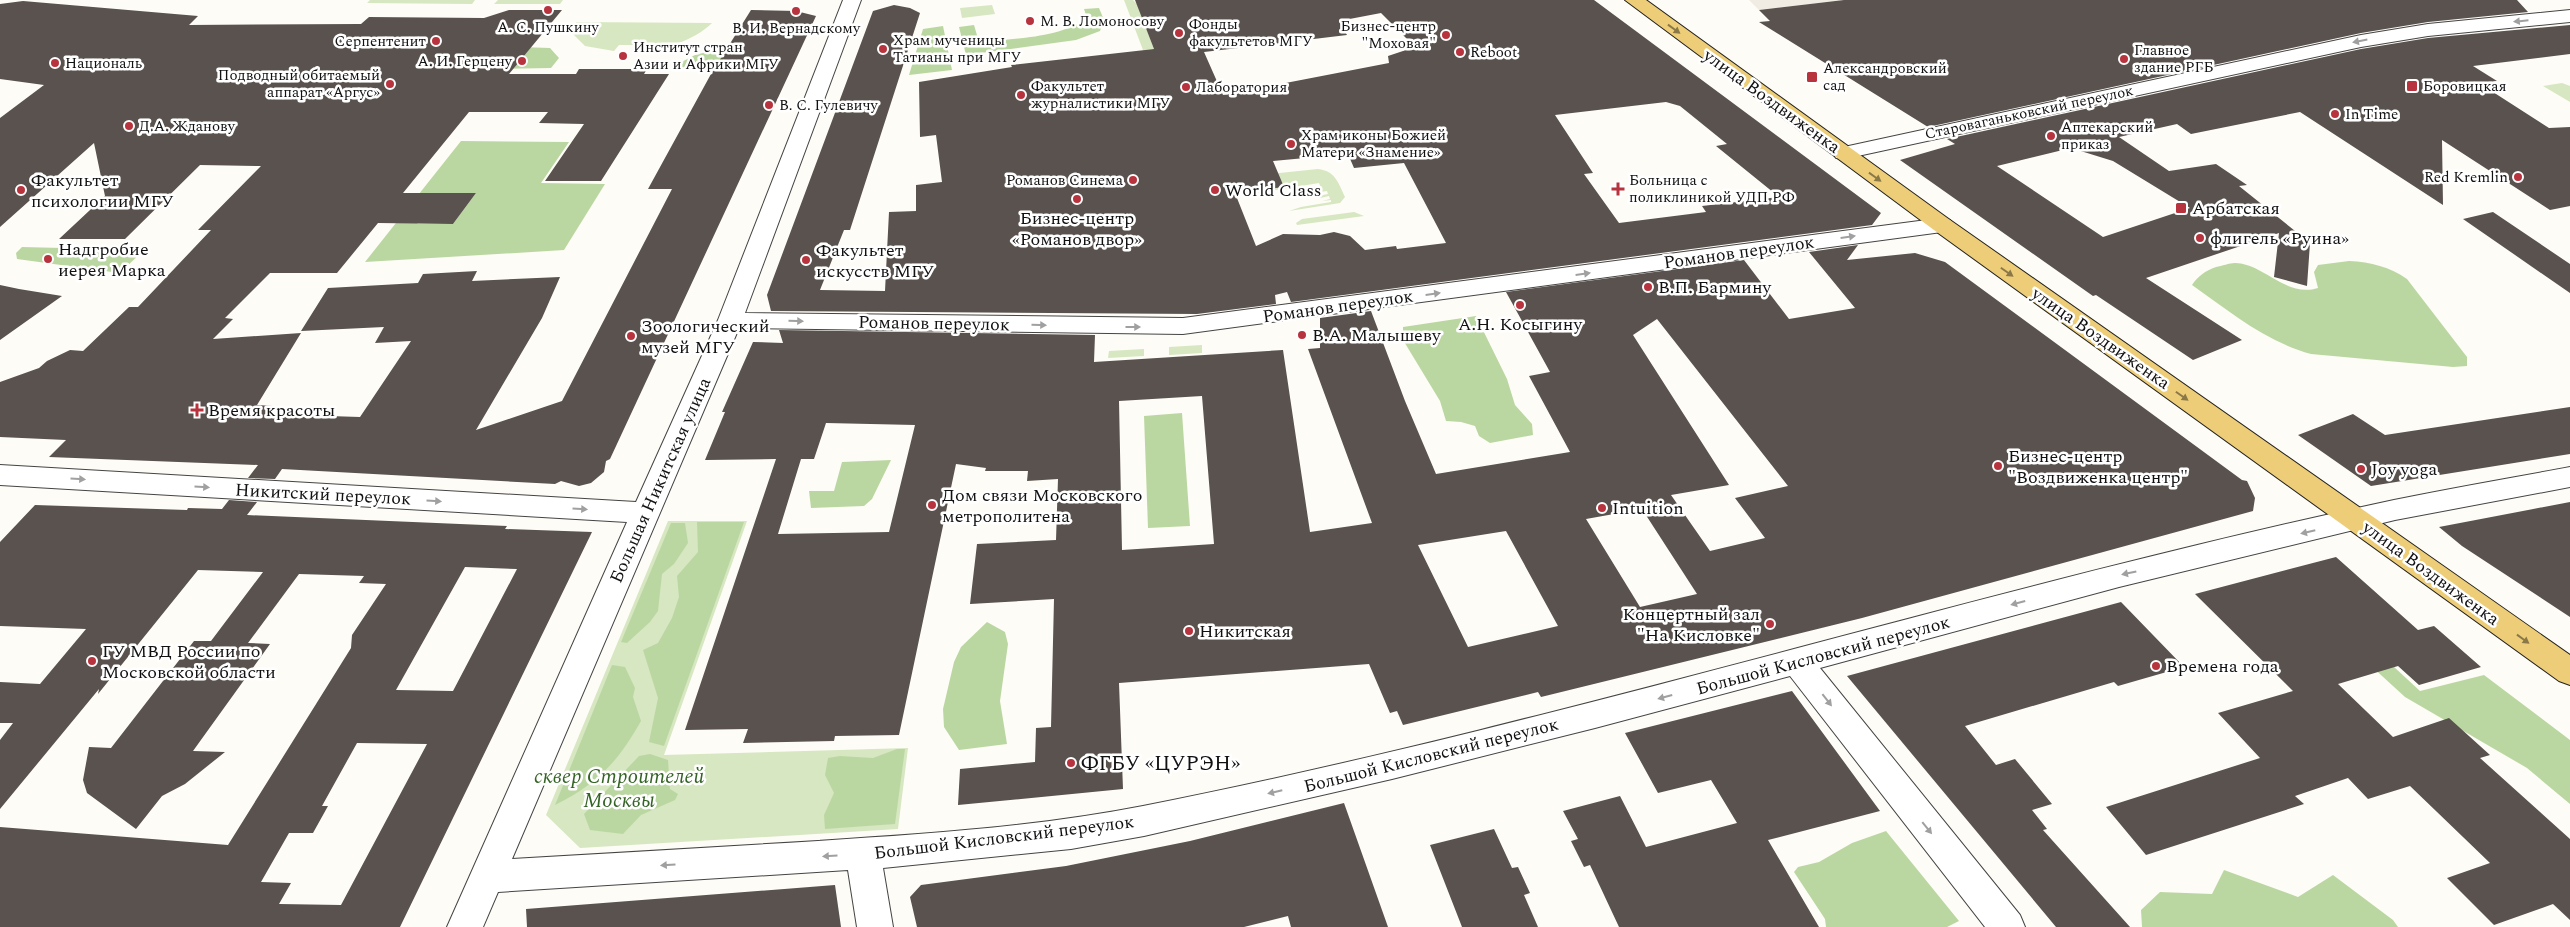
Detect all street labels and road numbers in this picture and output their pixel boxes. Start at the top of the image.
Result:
street label: улица Воздвиженка [1697,42,1846,161]
street label: Староваганьковский переулок [1923,79,2135,146]
street label: Романов переулок [1662,229,1816,276]
street label: улица Воздвиженка [2025,280,2176,397]
street label: Романов переулок [1261,283,1415,330]
street label: Романов переулок [858,309,1010,338]
street label: Большая Никитская улица [603,373,718,587]
street label: Никитский переулок [234,476,412,513]
street label: улица Воздвиженка [2356,514,2505,633]
street label: Большой Кисловский переулок [1693,609,1953,702]
street label: Большой Кисловский переулок [1301,711,1561,800]
street label: Большой Кисловский переулок [873,808,1136,867]

